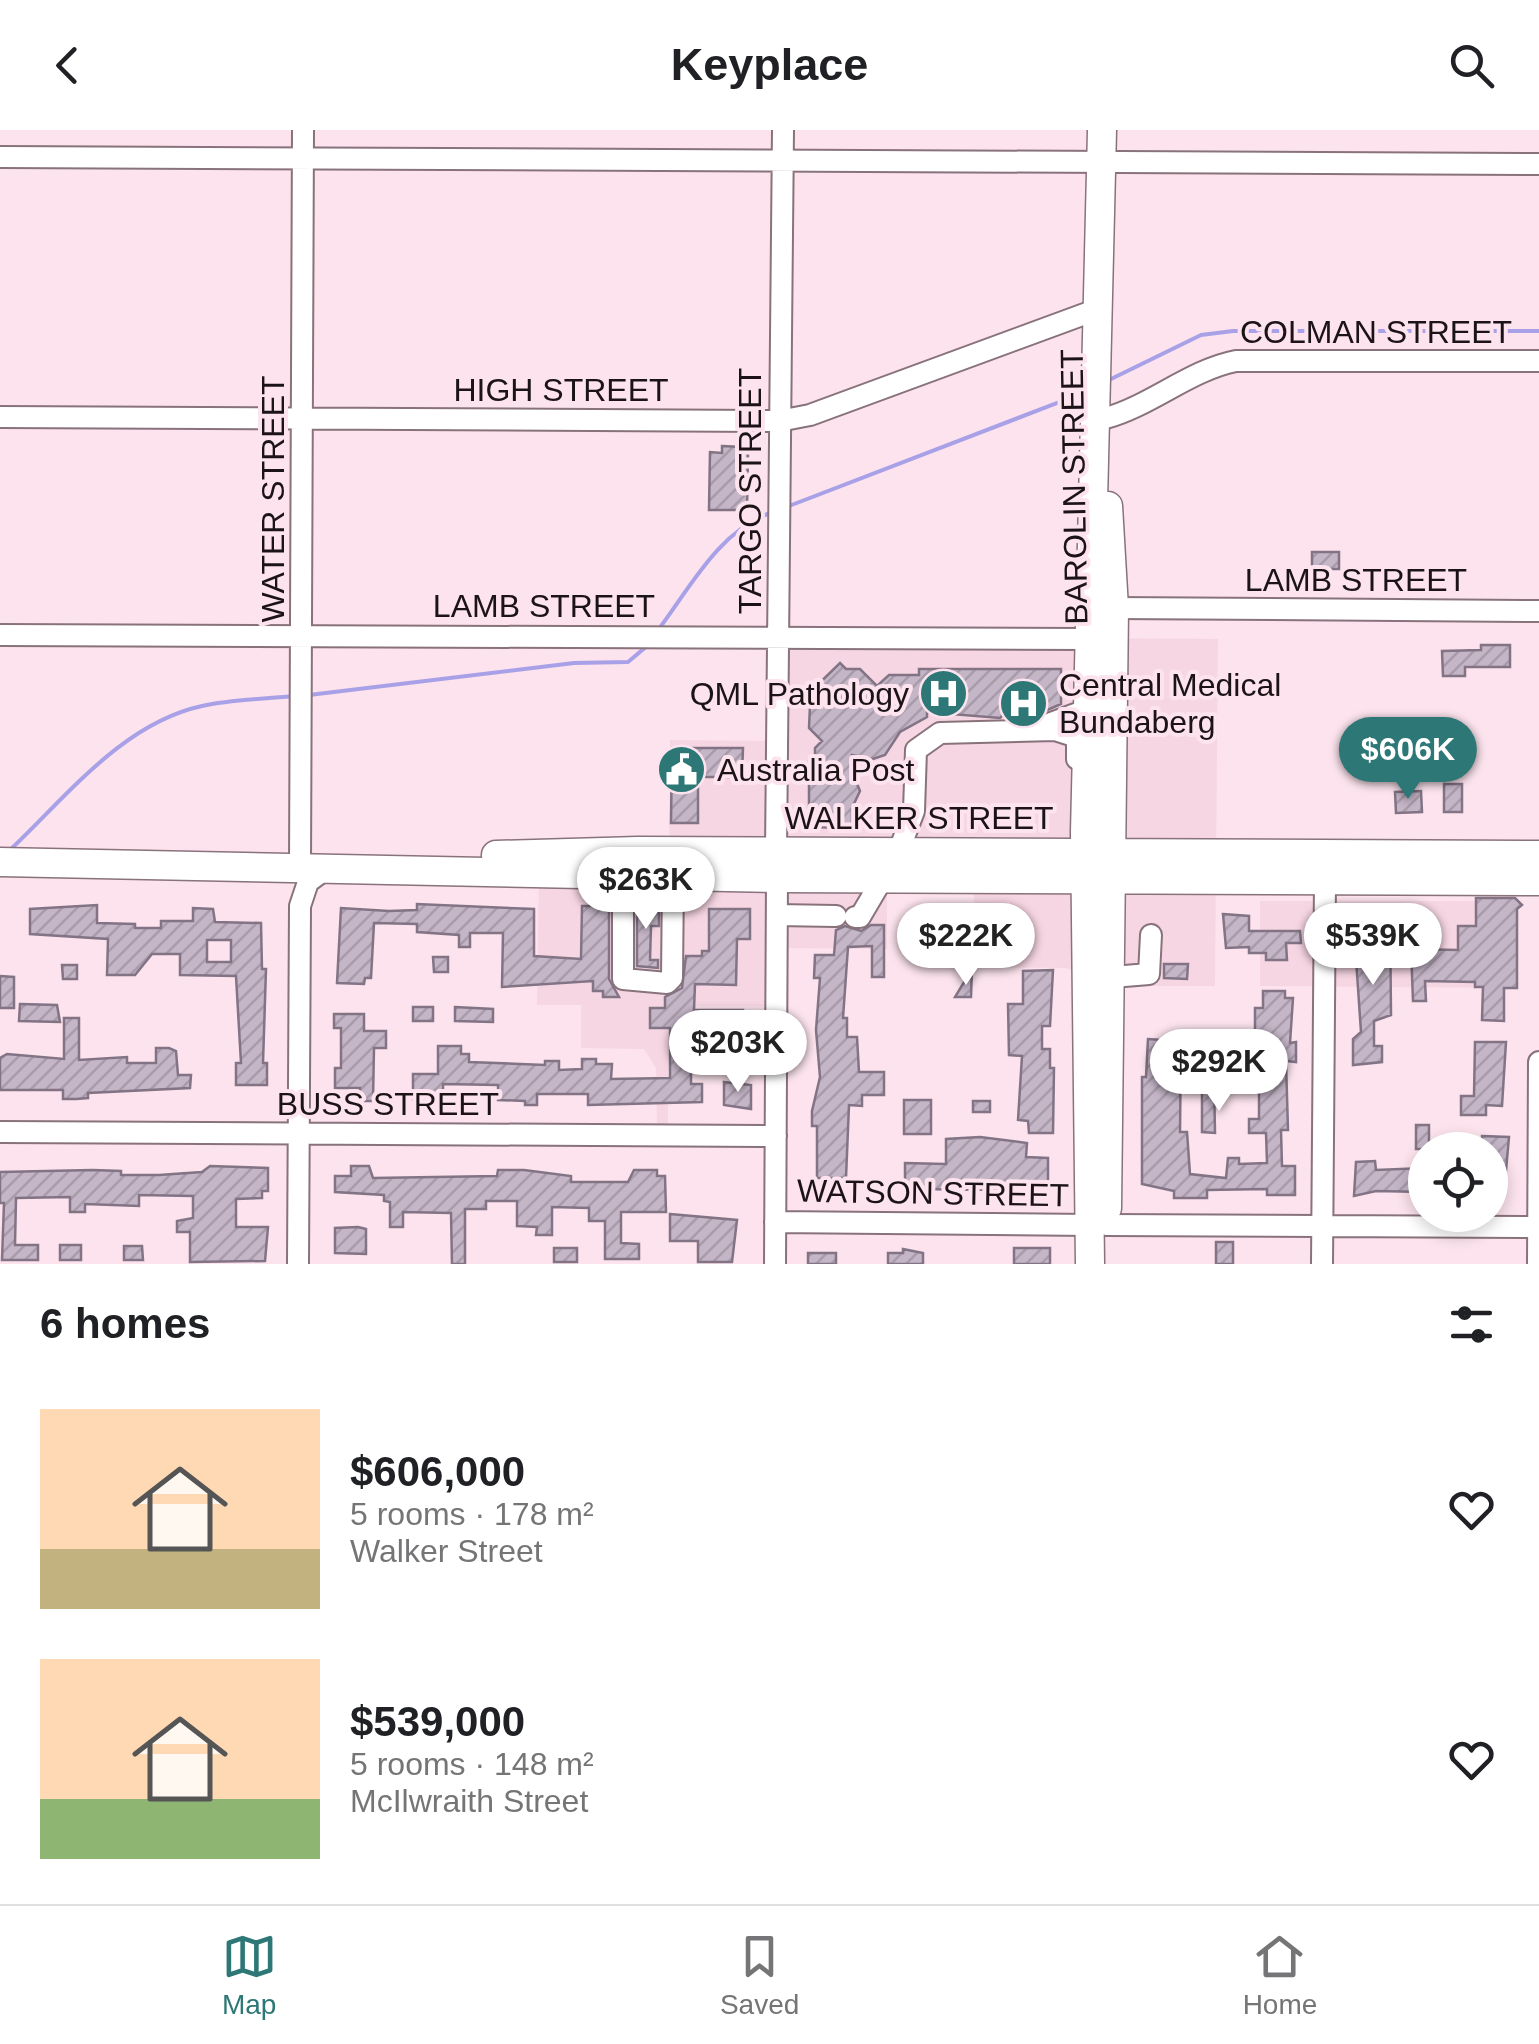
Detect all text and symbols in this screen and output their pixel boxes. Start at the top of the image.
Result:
icon: back [40,38,95,93]
icon: search [1444,38,1499,93]
text: Keyplace [671,39,868,90]
street label: COLMAN STREET [1240,314,1512,350]
street label: BAROLIN STREET [1054,349,1094,625]
street label: TARGO STREET [732,368,768,614]
street label: HIGH STREET [453,372,669,408]
street label: WATER STREET [255,375,291,623]
street label: LAMB STREET [1245,562,1467,598]
street label: LAMB STREET [433,588,655,624]
place label: Central Medical Bundaberg [1059,667,1281,740]
hospital icon: QML Pathology [918,668,970,720]
place label: QML Pathology [690,676,909,712]
hospital icon: Central Medical Bundaberg [998,677,1050,729]
pin: $606K [1338,717,1478,802]
text: $606K [1361,731,1455,767]
public building icon: Australia Post [656,744,708,796]
place label: Australia Post [717,752,915,788]
street label: WALKER STREET [784,800,1054,836]
pin: $263K [576,847,716,932]
text: $263K [599,861,693,897]
pin: $222K [896,903,1036,988]
pin: $539K [1303,903,1443,988]
text: $222K [919,917,1013,953]
text: $539K [1326,917,1420,953]
pin: $203K [668,1010,808,1095]
text: $203K [691,1024,785,1060]
pin: $292K [1149,1029,1289,1114]
text: $292K [1172,1043,1266,1079]
street label: BUSS STREET [277,1086,499,1122]
map controls [1408,1132,1508,1232]
button: locate [1408,1132,1508,1232]
street label: WATSON STREET [797,1173,1069,1213]
icon: filters [1444,1297,1499,1352]
text: 6 homes [40,1300,210,1347]
text: $606,000 [350,1448,525,1495]
icon: home [120,1449,240,1569]
icon: heart [1444,1482,1499,1537]
text: 5 rooms · 178 m² [350,1496,594,1532]
text: Walker Street [350,1533,543,1569]
text: $539,000 [350,1698,525,1745]
icon: home [120,1699,240,1819]
icon: heart [1444,1732,1499,1787]
text: 5 rooms · 148 m² [350,1746,594,1782]
text: McIlwraith Street [350,1783,588,1819]
tab: Map [222,1929,277,2021]
tab: Saved [720,1929,799,2021]
tab: Home [1243,1929,1317,2021]

